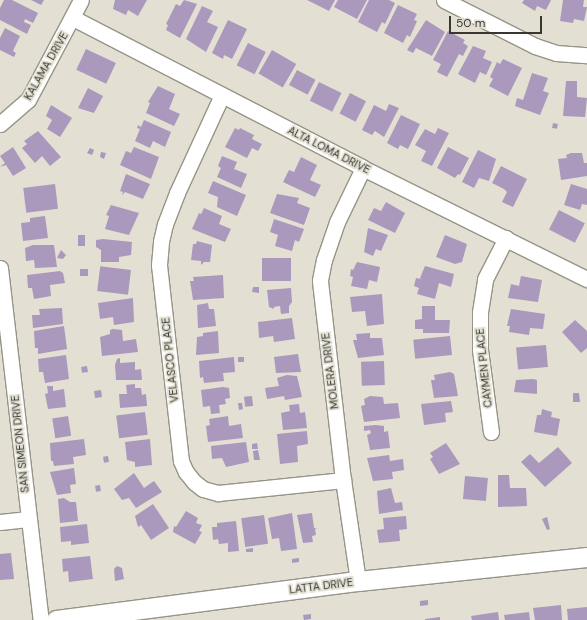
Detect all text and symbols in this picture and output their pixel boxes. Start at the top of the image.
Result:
scale bar [451,8,544,34]
text: 50 m [456,15,485,31]
street label: KALAMA DRIVE [21,30,71,102]
street label: ALTA LOMA DRIVE [286,124,372,176]
street label: VELASCO PLACE [159,317,181,403]
street label: CAYMEN PLACE [473,328,495,408]
street label: MOLERA DRIVE [319,332,341,410]
street label: SAN SIMEON DRIVE [8,395,32,493]
street label: LATTA DRIVE [288,576,354,596]

